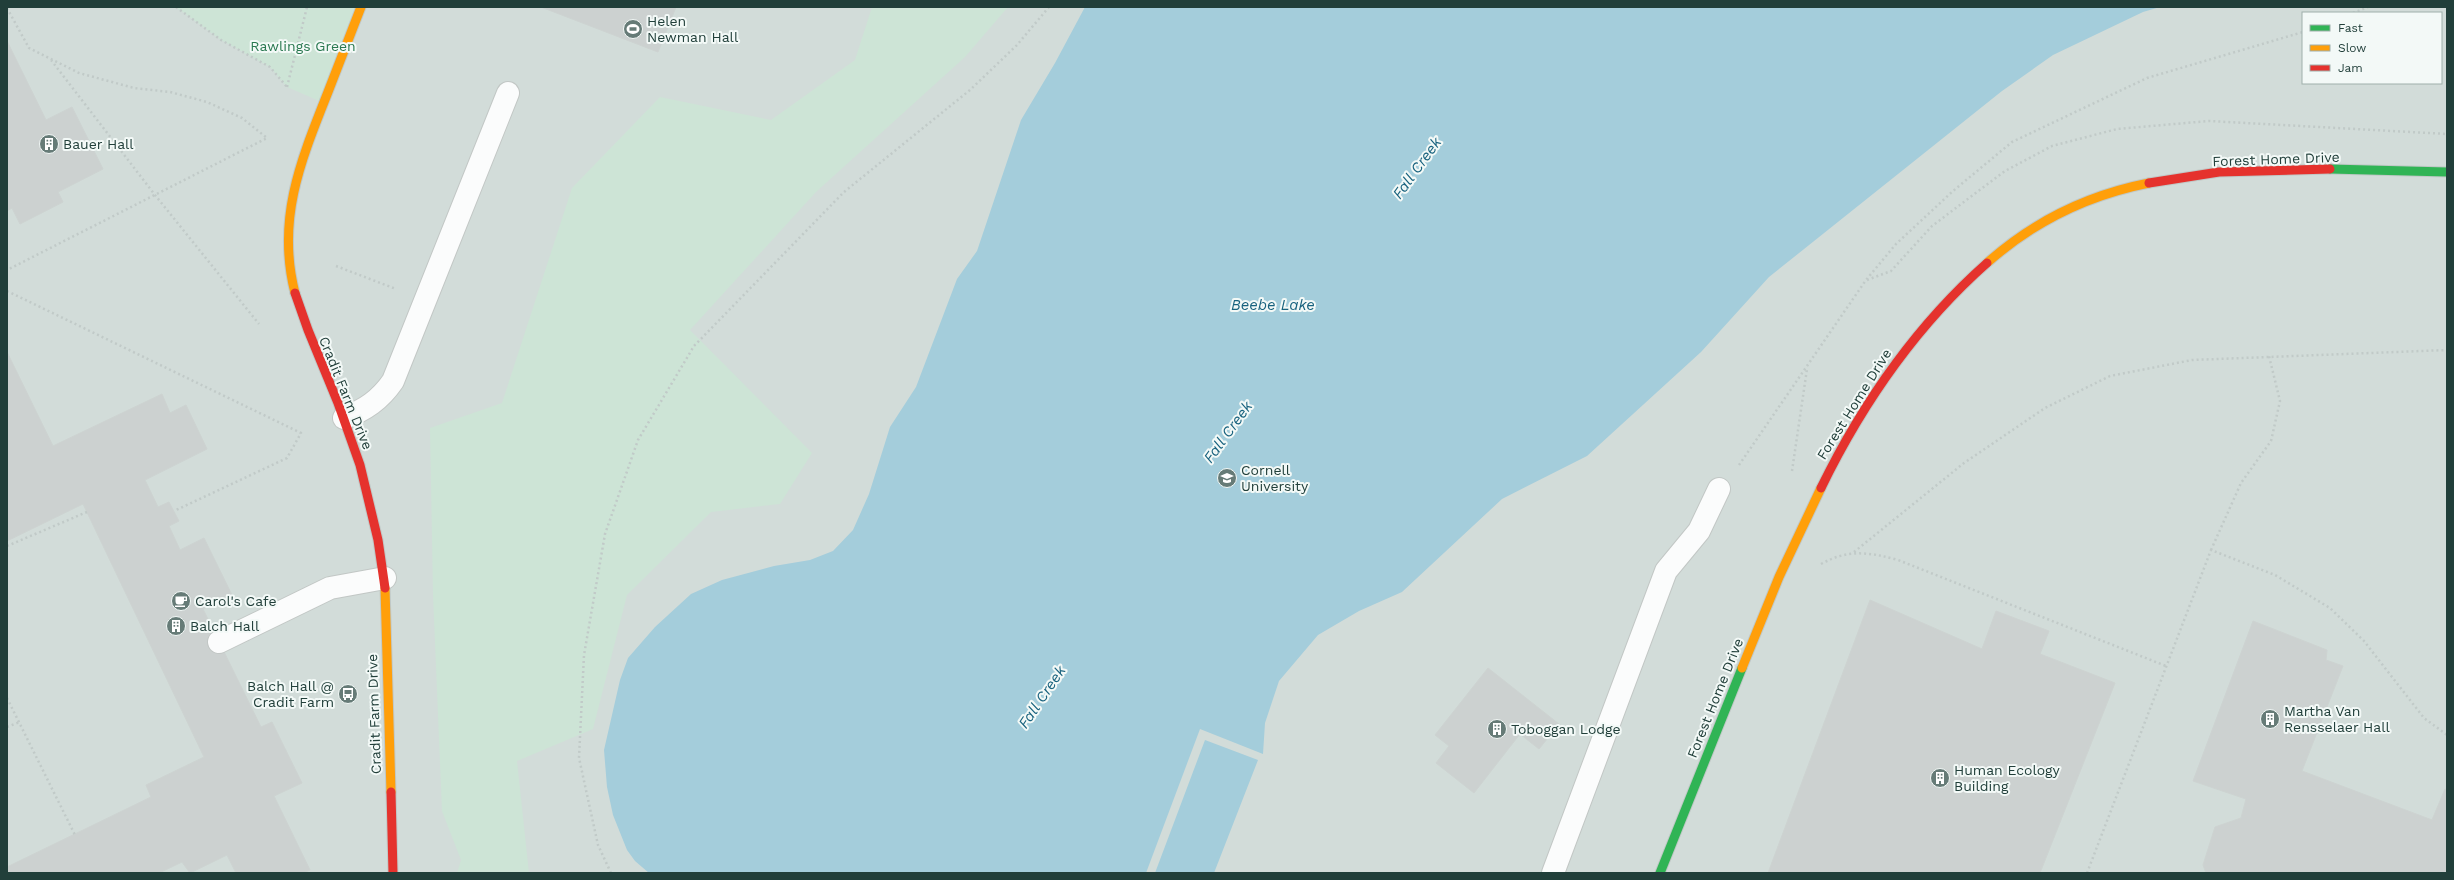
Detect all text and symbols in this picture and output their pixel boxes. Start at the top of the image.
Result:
legend [2302,12,2442,84]
place label: Helen Newman Hall [647,13,739,45]
sports icon: Helen Newman Hall [622,18,644,40]
text: Fast [2338,21,2363,35]
park label: Rawlings Green [250,38,356,54]
text: Slow [2338,41,2366,55]
text: Jam [2338,61,2363,75]
building icon: Bauer Hall [38,133,60,155]
water label: Fall Creek [1389,133,1446,202]
place label: Bauer Hall [63,136,134,152]
street label: Forest Home Drive [2212,149,2340,169]
water label: Beebe Lake [1231,296,1315,314]
street label: Cradit Farm Drive [316,334,376,452]
street label: Forest Home Drive [1813,346,1895,462]
water label: Fall Creek [1200,397,1257,466]
place label: Cornell University [1241,462,1309,494]
school or university icon: Cornell University [1216,467,1238,489]
cafe icon: Carol's Cafe [170,590,192,612]
place label: Carol's Cafe [195,593,276,609]
building icon: Balch Hall [165,615,187,637]
place label: Balch Hall [190,618,260,634]
street label: Forest Home Drive [1684,636,1746,760]
street label: Cradit Farm Drive [364,653,384,775]
water label: Fall Creek [1014,662,1070,732]
place label: Balch Hall @ Cradit Farm [247,678,334,710]
bus stop icon: Balch Hall @ Cradit Farm [337,683,359,705]
place label: Martha Van Rensselaer Hall [2284,703,2390,735]
building icon: Martha Van Rensselaer Hall [2259,708,2281,730]
building icon: Toboggan Lodge [1486,718,1508,740]
place label: Toboggan Lodge [1511,721,1621,737]
place label: Human Ecology Building [1954,762,2061,794]
building icon: Human Ecology Building [1929,767,1951,789]

